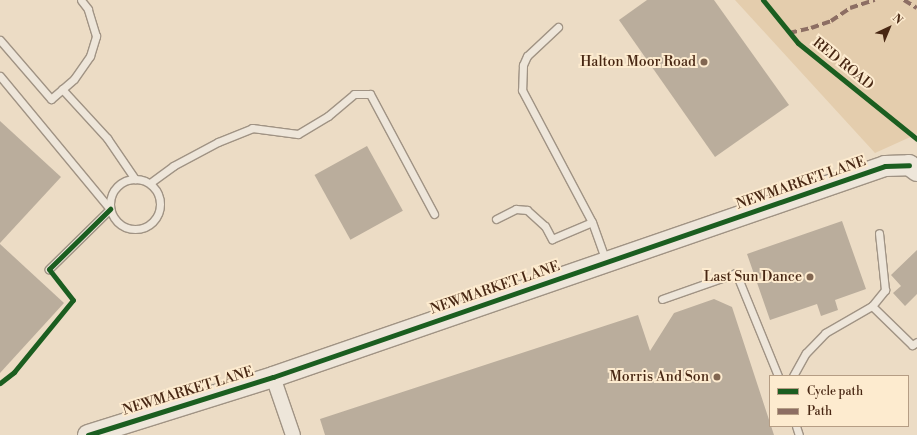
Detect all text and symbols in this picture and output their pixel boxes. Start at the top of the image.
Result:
north arrow [869,8,909,48]
text: N [889,11,905,27]
street label: RED ROAD [809,34,877,94]
place label: Halton Moor Road [580,54,696,70]
marker: Halton Moor Road [699,57,709,67]
street label: NEWMARKET LANE [734,153,868,213]
street label: NEWMARKET LANE [428,258,562,318]
place label: Last Sun Dance [704,269,802,285]
marker: Last Sun Dance [805,272,815,282]
street label: NEWMARKET LANE [121,363,255,419]
place label: Morris And Son [609,369,709,385]
marker: Morris And Son [712,372,722,382]
legend [769,375,909,427]
text: Cycle path [807,384,863,399]
text: Path [807,404,832,419]

